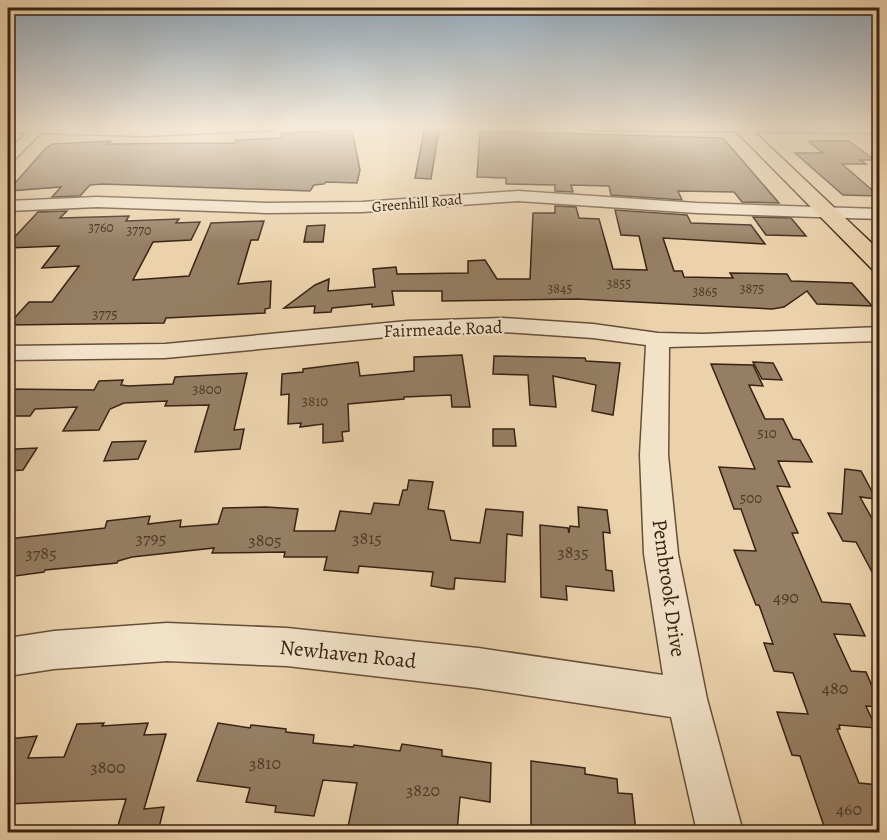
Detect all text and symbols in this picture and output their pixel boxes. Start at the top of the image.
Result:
street label: Greenhill Road [371,189,464,217]
house number: 3760 [88,218,114,237]
house number: 3770 [126,221,152,240]
house number: 3855 [607,274,631,293]
house number: 3845 [548,279,572,298]
house number: 3875 [740,279,764,298]
house number: 3865 [692,282,718,301]
house number: 3775 [92,304,118,324]
street label: Fairmeade Road [383,315,503,343]
house number: 3800 [192,379,222,399]
house number: 3810 [302,391,328,411]
house number: 510 [757,423,777,443]
house number: 500 [740,488,762,508]
street label: Pembrook Drive [645,517,693,659]
house number: 3795 [136,526,166,550]
house number: 3815 [352,526,382,550]
house number: 3805 [248,528,282,552]
house number: 3835 [557,540,589,564]
house number: 3785 [25,541,57,565]
house number: 490 [773,585,799,609]
street label: Newhaven Road [278,633,418,675]
house number: 480 [822,676,848,700]
house number: 3810 [249,751,281,775]
house number: 3800 [90,755,126,779]
house number: 3820 [406,778,440,802]
house number: 460 [836,797,862,821]

